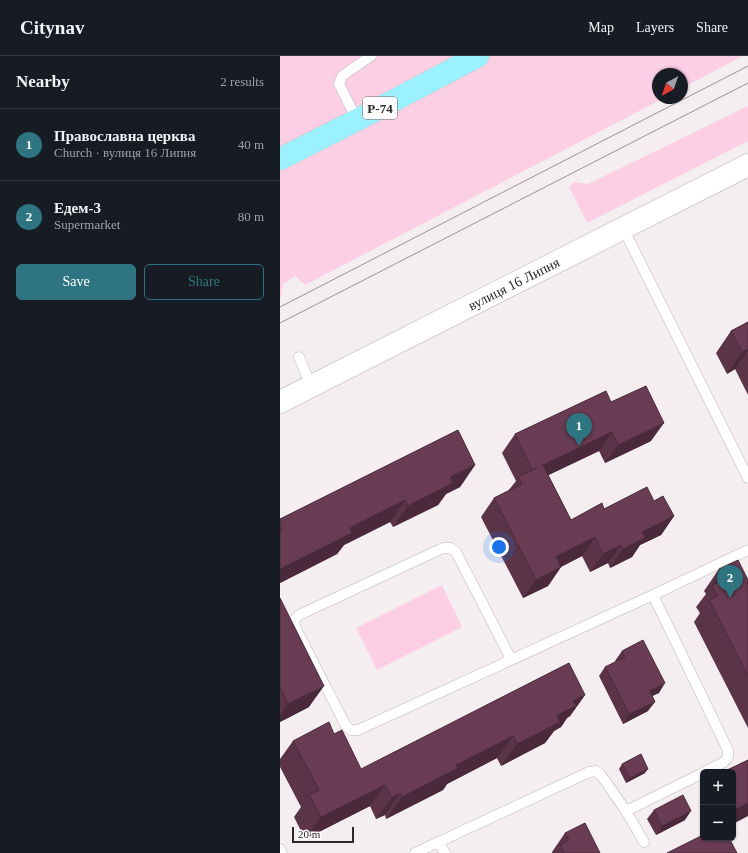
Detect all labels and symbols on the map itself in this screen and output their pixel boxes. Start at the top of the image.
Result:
north arrow [652,68,688,104]
road number: Р-74 [363,97,397,119]
street label: вулиця 16 Липня [466,254,562,313]
pin: 1 [566,413,592,446]
your location [489,537,509,557]
pin: 2 [717,565,743,598]
scale bar [292,825,354,844]

